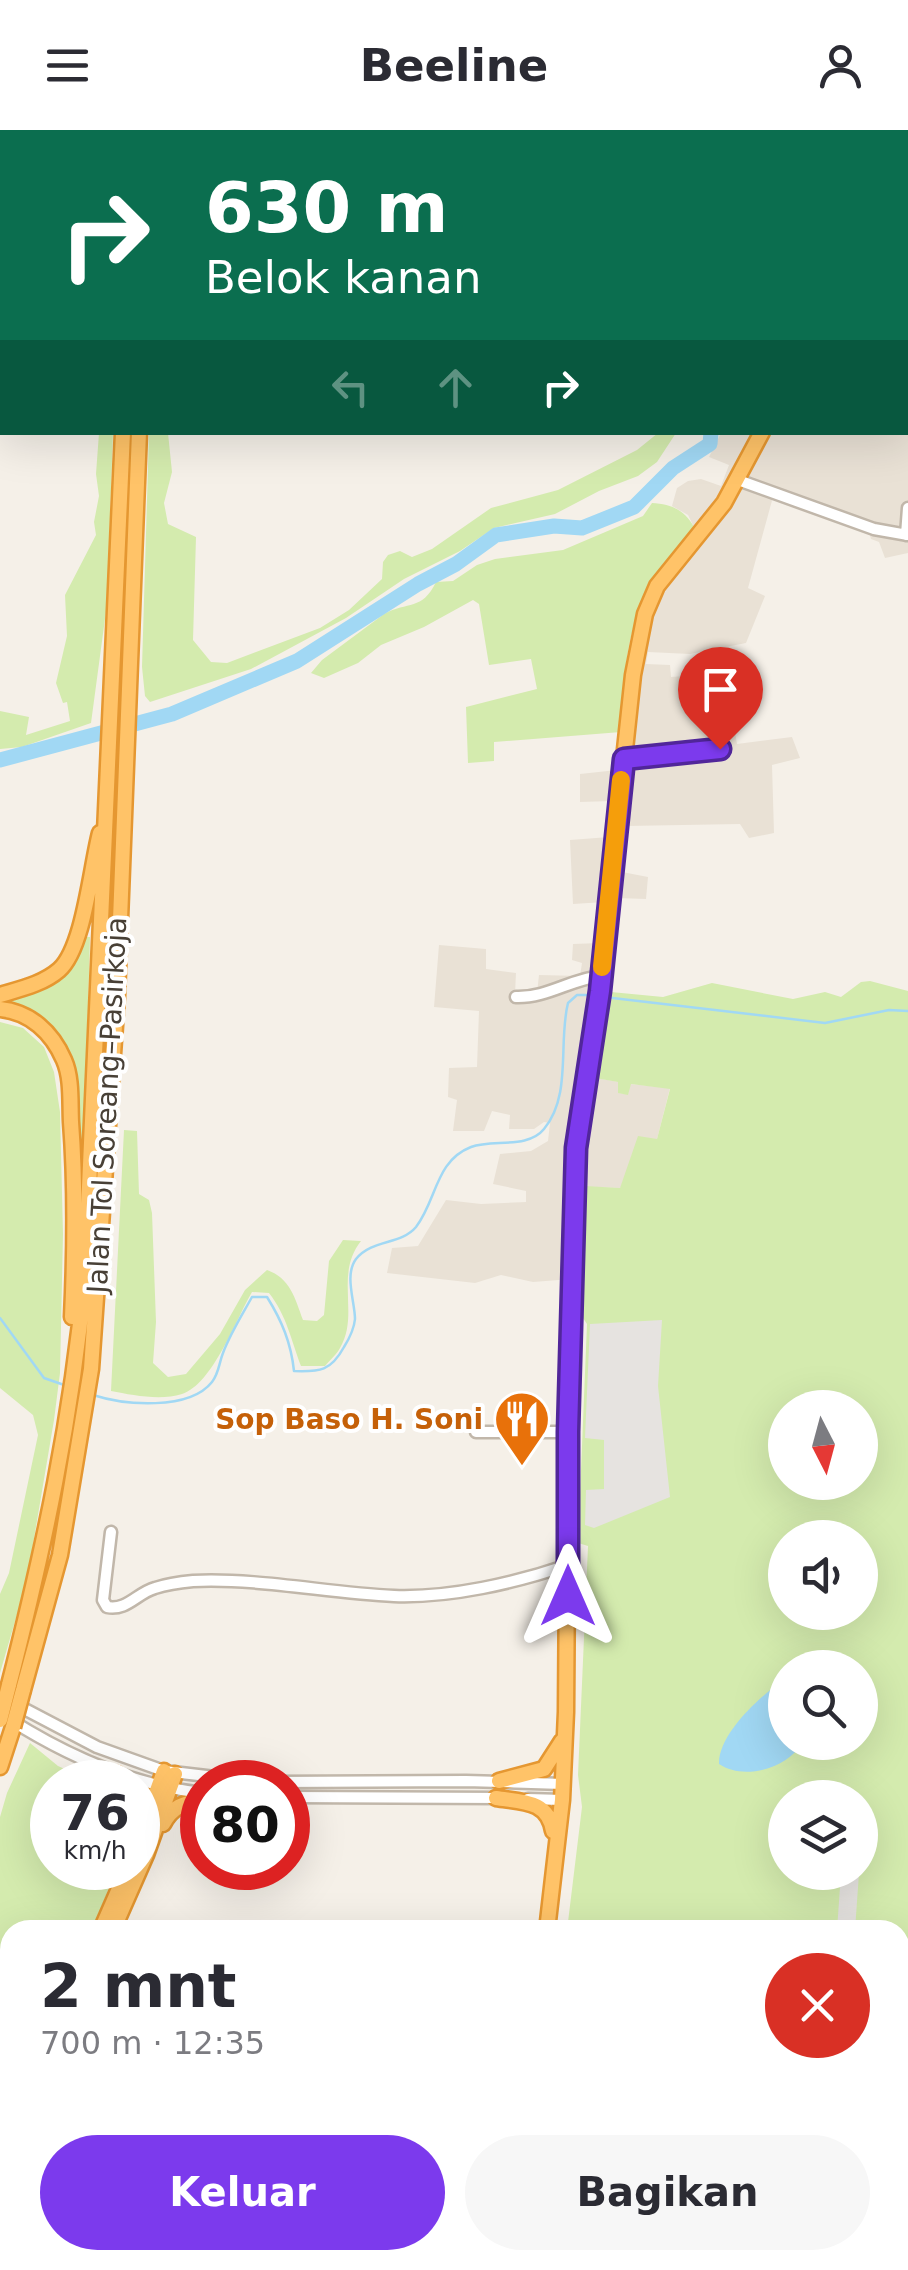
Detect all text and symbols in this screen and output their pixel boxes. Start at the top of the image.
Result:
icon: menu [40,38,95,93]
icon: person [813,38,868,93]
text: Beeline [360,39,548,92]
text: 630 m [205,167,448,249]
icon: right [40,170,170,300]
text: Belok kanan [205,251,481,304]
icon: left [323,360,378,415]
icon: ahead [428,360,483,415]
icon: right [533,360,588,415]
pin [678,647,763,750]
icon: arrive [693,662,748,717]
street label: Jalan Tol Soreang–Pasirkoja [81,916,133,1296]
restaurant icon: Sop Baso H. Soni [492,1389,552,1468]
north arrow [768,1390,878,1500]
map controls [768,1390,878,1890]
place label: Sop Baso H. Soni [215,1403,483,1436]
button: sound [768,1520,878,1630]
position arrow [516,1544,620,1648]
button: search [768,1650,878,1760]
speed limit sign: 80 [180,1760,310,1890]
button: layers [768,1780,878,1890]
text: 76 [60,1784,130,1842]
text: km/h [63,1836,127,1865]
text: 2 mnt [40,1951,237,2021]
button: close [765,1953,870,2058]
text: 700 m · 12:35 [40,2024,265,2062]
button: Keluar [40,2135,445,2250]
button: Bagikan [465,2135,870,2250]

